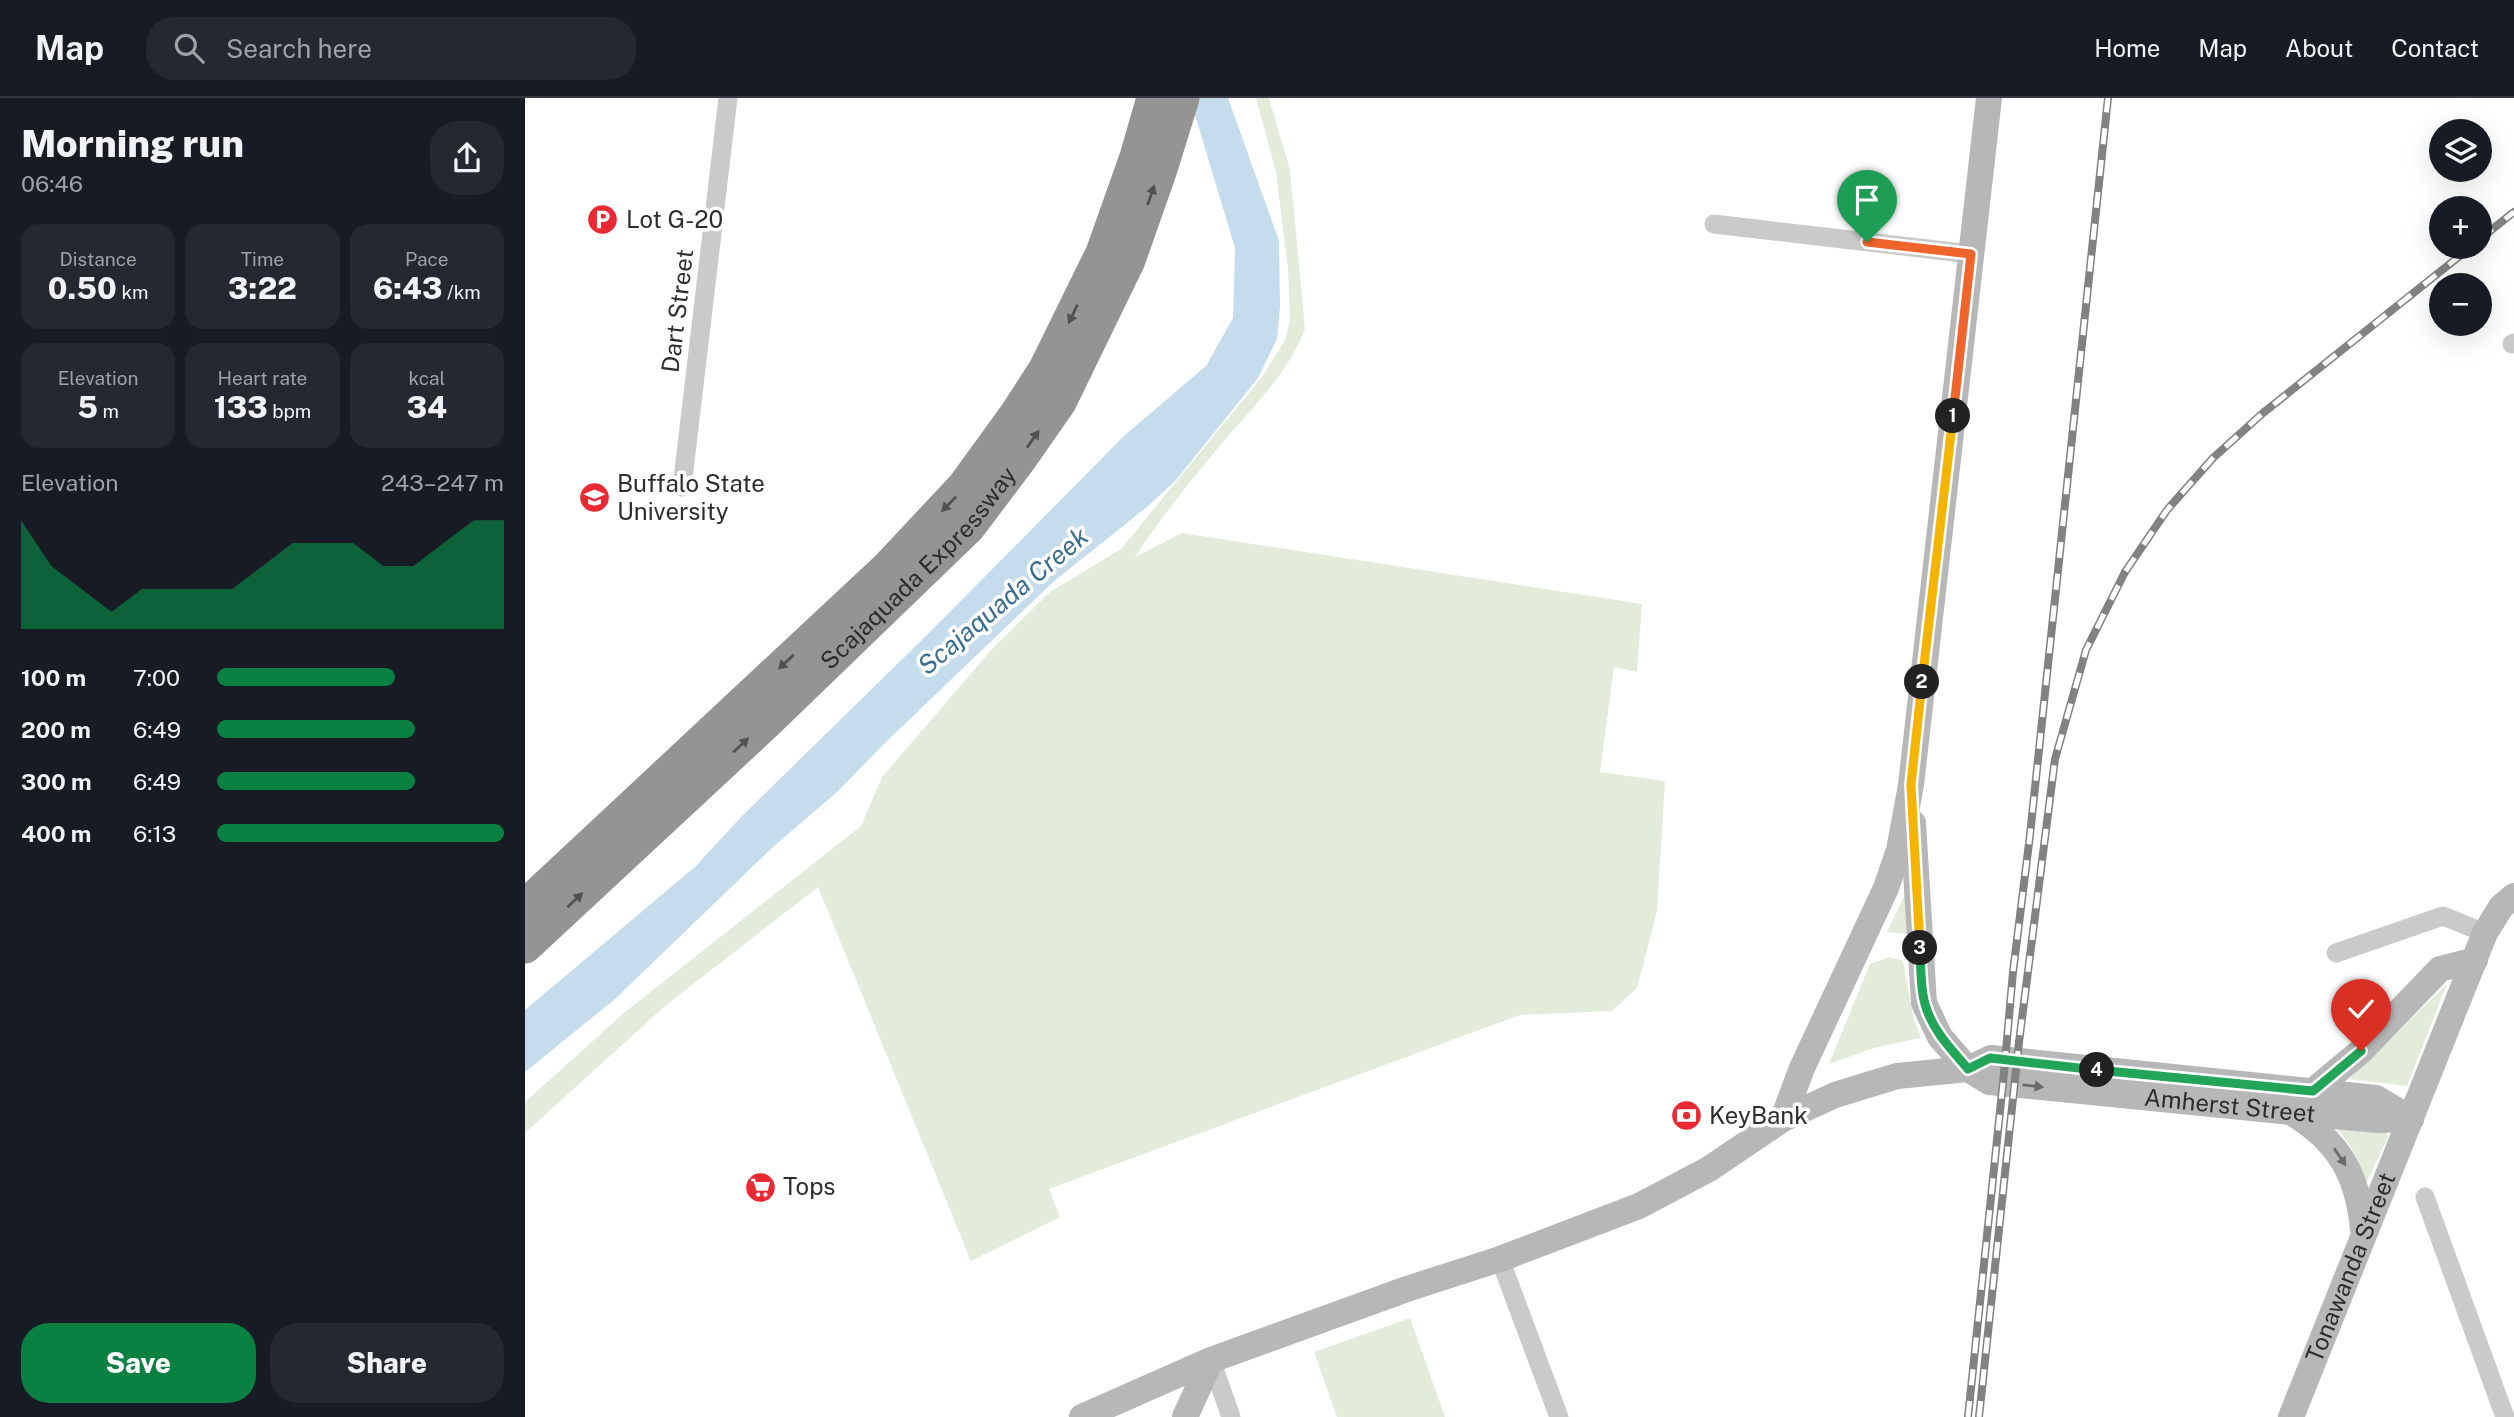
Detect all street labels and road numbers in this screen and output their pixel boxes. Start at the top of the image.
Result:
street label: Dart Street [656,248,698,374]
street label: Scajaquada Expressway [814,461,1021,675]
street label: Amherst Street [2143,1083,2317,1127]
street label: Tonawanda Street [2299,1168,2401,1366]

